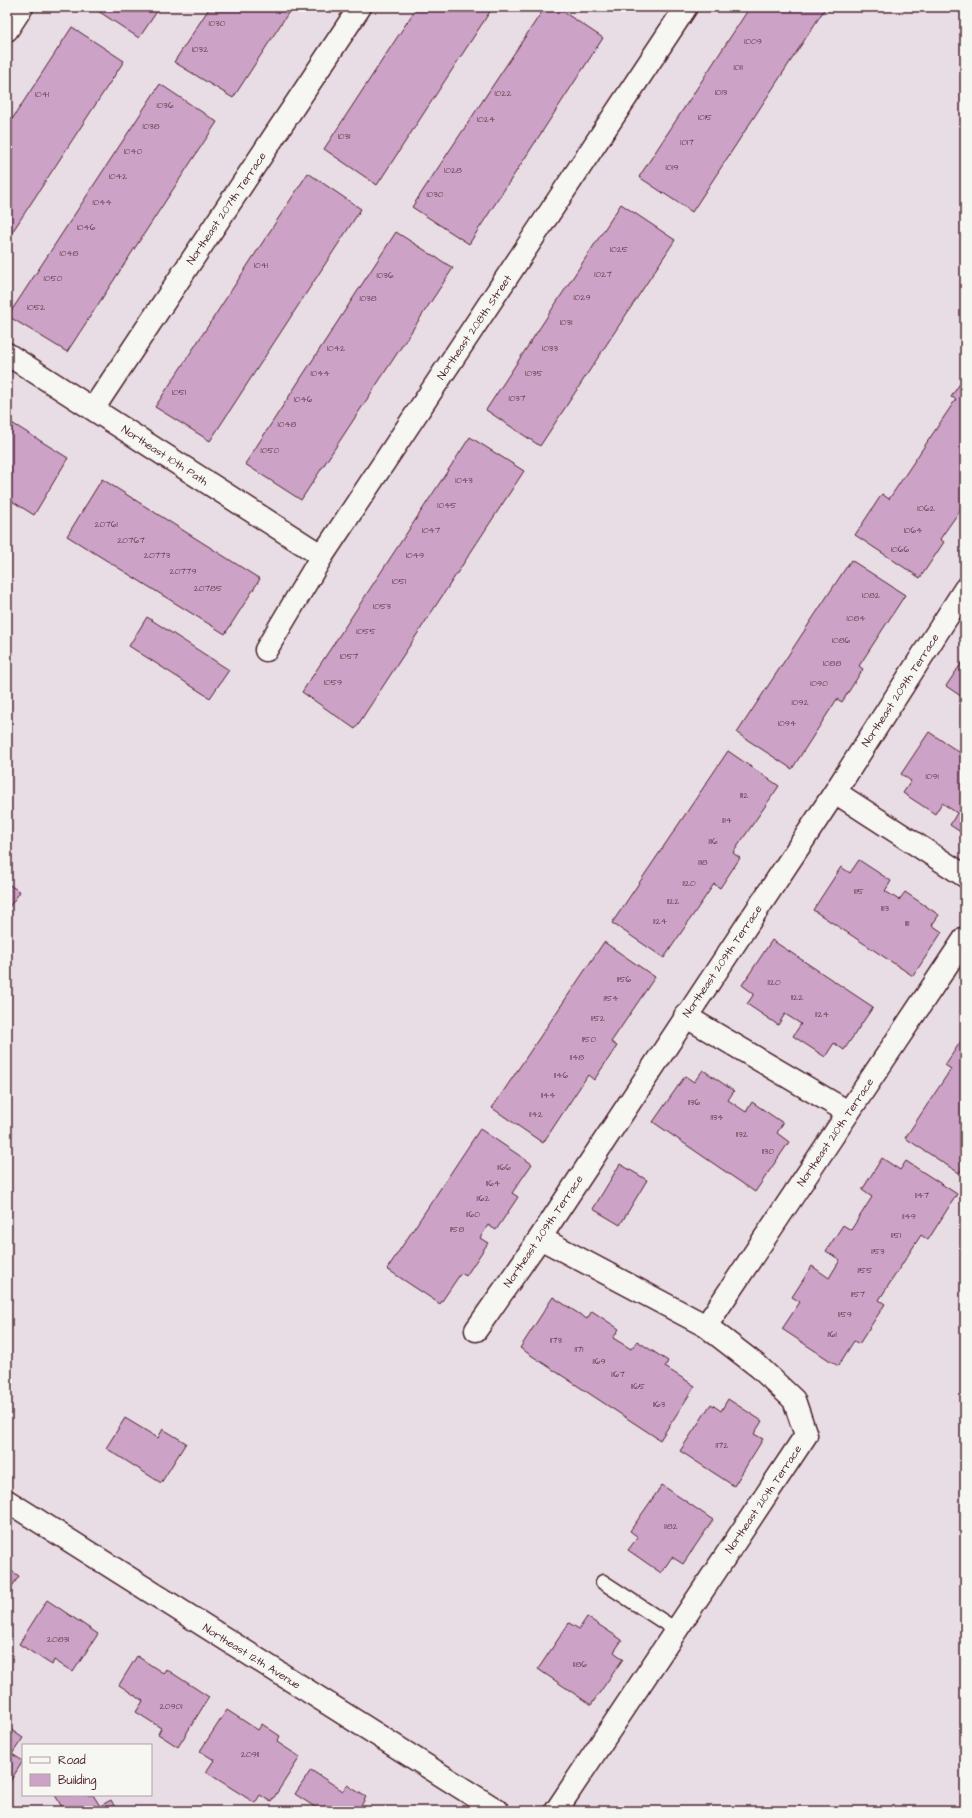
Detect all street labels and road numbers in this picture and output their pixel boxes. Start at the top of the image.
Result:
street label: Northeast 207th Terrace [183,149,270,267]
street label: Northeast 208th Street [434,271,515,383]
street label: Northeast 10th Path [119,422,211,489]
street label: Northeast 209th Terrace [858,631,943,750]
street label: Northeast 209th Terrace [679,902,766,1020]
street label: Northeast 210th Terrace [794,1075,877,1189]
street label: Northeast 209th Terrace [500,1172,587,1290]
street label: Northeast 210th Terrace [722,1442,805,1556]
street label: Northeast 12th Avenue [200,1620,304,1693]

